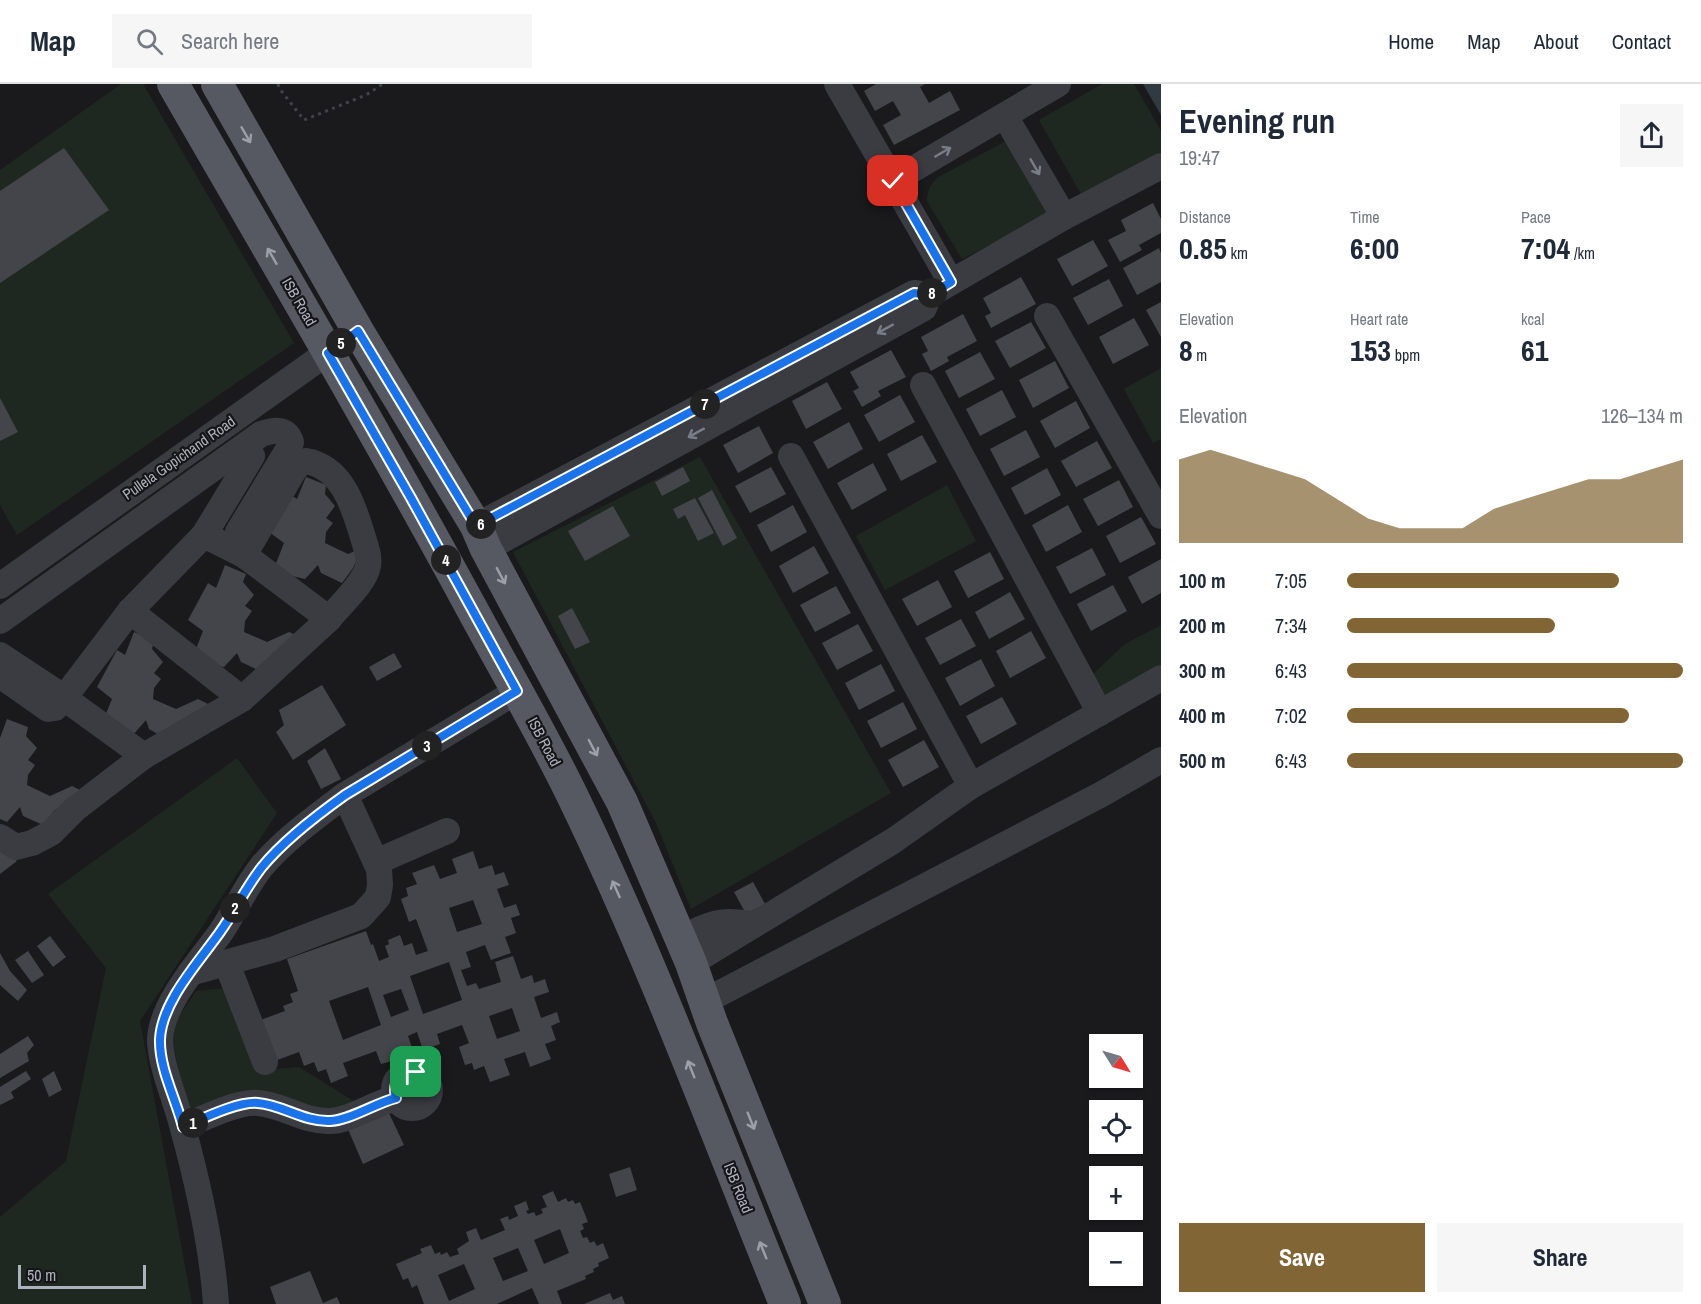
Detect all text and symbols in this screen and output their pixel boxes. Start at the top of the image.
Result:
search box [112,14,532,68]
text: Map [30,22,76,60]
icon: search [133,25,166,58]
text: Search here [181,26,279,56]
text: Home [1388,27,1434,56]
text: Map [1467,27,1501,56]
text: About [1534,27,1579,56]
text: Contact [1612,27,1671,56]
text: Evening run [1179,99,1335,143]
button: share [1620,104,1683,167]
one-way arrow [240,126,252,143]
text: 19:47 [1179,144,1220,171]
one-way arrow [934,146,952,157]
pin [867,155,918,206]
one-way arrow [1029,158,1041,175]
icon: check [876,164,909,197]
text: Distance [1179,206,1231,228]
text: Time [1350,206,1380,228]
text: Pace [1521,206,1551,228]
text: 0.85 [1179,228,1227,268]
text: 6:00 [1350,228,1399,268]
text: 7:04 [1521,228,1570,268]
text: km [1227,242,1248,264]
text: /km [1570,242,1595,264]
one-way arrow [266,248,278,265]
street label: ISB Road [277,274,322,330]
pin: 8 [917,278,947,308]
text: 8 [928,282,936,304]
text: Elevation [1179,308,1234,330]
text: Heart rate [1350,308,1408,330]
text: kcal [1521,308,1544,330]
one-way arrow [877,324,895,335]
pin: 5 [326,328,356,358]
text: 8 [1179,330,1193,370]
text: 153 [1350,330,1391,370]
text: 61 [1521,330,1548,370]
text: 5 [337,332,345,354]
text: m [1193,344,1207,366]
text: bpm [1391,344,1420,366]
pin: 7 [690,389,720,419]
text: 7 [701,393,709,415]
text: Elevation [1179,402,1247,429]
text: 126–134 m [1601,402,1683,429]
street label: Pullela Gopichand Road [118,411,239,504]
one-way arrow [688,427,705,439]
pin: 6 [466,509,496,539]
text: 6 [477,513,485,535]
pin: 4 [431,545,461,575]
text: 4 [442,549,450,571]
one-way arrow [495,567,507,585]
text: 100 m [1179,567,1226,594]
text: 7:05 [1275,567,1307,594]
text: 200 m [1179,612,1226,639]
text: 7:34 [1275,612,1307,639]
text: 300 m [1179,657,1226,684]
text: 6:43 [1275,657,1307,684]
text: 400 m [1179,702,1226,729]
text: 7:02 [1275,702,1307,729]
street label: ISB Road [523,714,566,770]
pin: 3 [412,731,442,761]
text: 3 [423,735,431,757]
one-way arrow [587,739,599,756]
text: 500 m [1179,747,1226,774]
text: 6:43 [1275,747,1307,774]
one-way arrow [610,880,621,898]
pin: 2 [220,893,250,923]
text: 2 [231,897,239,919]
north arrow [1089,1034,1143,1088]
map controls [1089,1034,1143,1286]
pin [390,1046,441,1097]
icon: arrive [399,1055,432,1088]
one-way arrow [684,1060,695,1078]
button: locate [1089,1100,1143,1154]
pin: 1 [178,1108,208,1138]
one-way arrow [746,1111,757,1129]
text: 1 [189,1112,197,1134]
street label: ISB Road [719,1159,758,1216]
button: + [1089,1166,1143,1220]
button: Save [1179,1223,1425,1292]
button: Share [1437,1223,1683,1292]
button: − [1089,1232,1143,1286]
one-way arrow [757,1241,768,1260]
scale bar [18,1262,146,1290]
text: 50 m [27,1264,56,1286]

